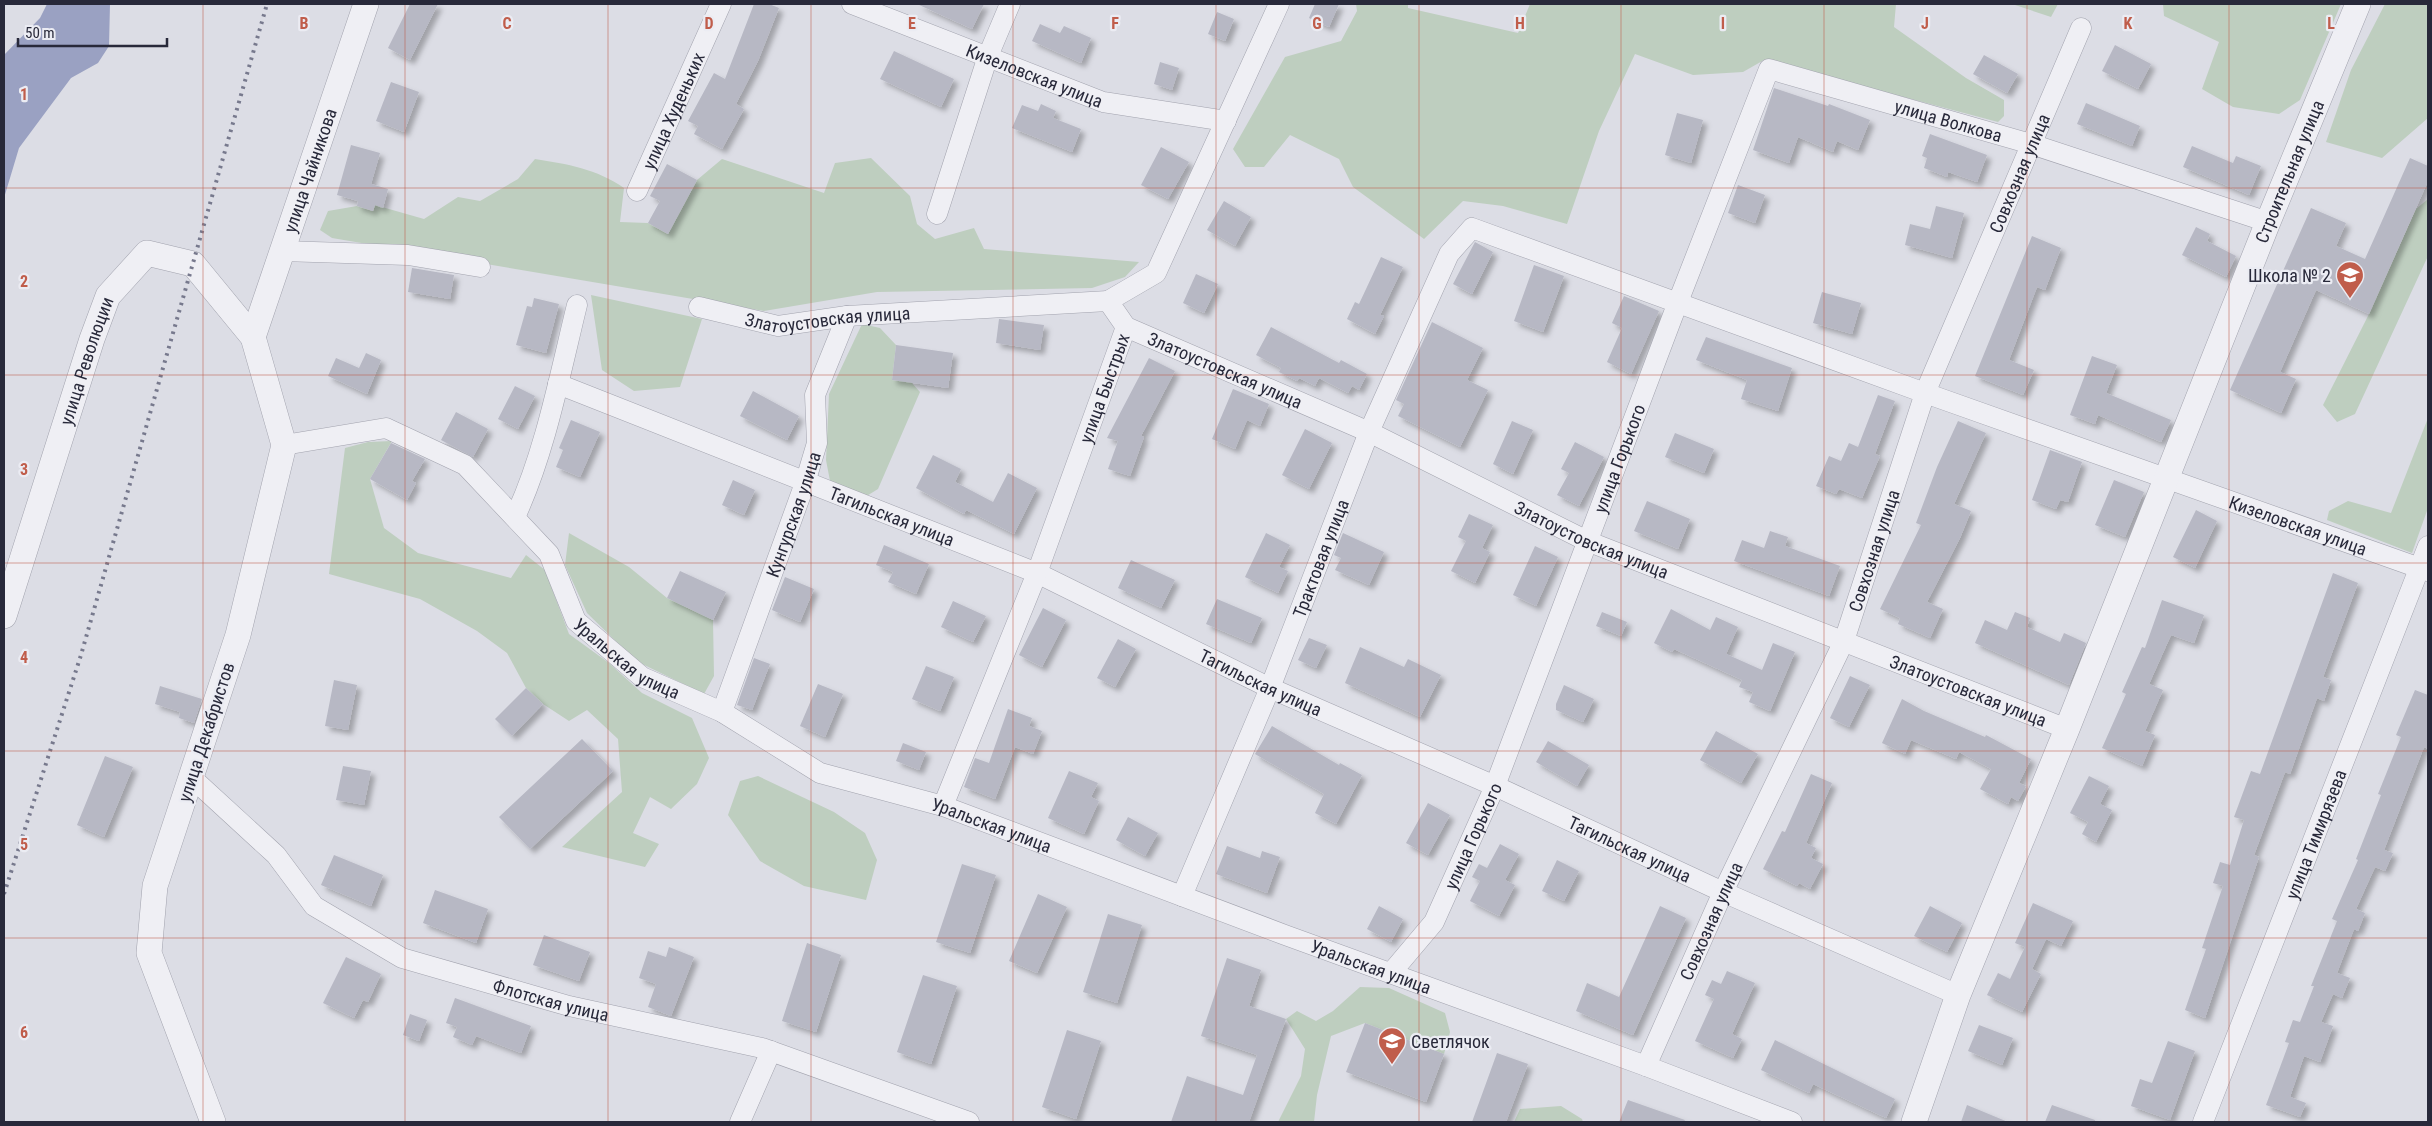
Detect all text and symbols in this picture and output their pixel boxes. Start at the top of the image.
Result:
text: B [300,14,309,33]
text: C [502,14,512,33]
text: D [704,14,714,33]
text: E [908,14,916,33]
text: F [1111,14,1119,33]
text: G [1312,14,1322,33]
text: H [1515,14,1525,33]
text: I [1721,14,1725,33]
text: J [1921,14,1929,33]
text: K [2124,14,2133,33]
text: L [2327,14,2335,33]
scale bar [18,15,166,47]
text: 50 m [25,24,55,42]
street label: Кизеловская улица [963,39,1106,111]
street label: улица Худеньких [638,49,708,173]
text: 1 [20,85,28,104]
street label: улица Волкова [1892,95,2005,146]
street label: Строительная улица [2250,97,2328,246]
street label: улица Чайникова [279,105,340,235]
street label: Совхозная улица [1984,110,2054,236]
school or university icon: Школа № 2 [2335,260,2365,299]
place label: Школа № 2 [2248,265,2331,286]
text: 2 [20,272,28,291]
street label: улица Революции [55,294,117,427]
street label: Златоустовская улица [743,302,911,337]
street label: Златоустовская улица [1145,327,1306,412]
street label: улица Быстрых [1075,330,1133,446]
street label: улица Горького [1589,401,1649,516]
street label: Кунгурская улица [761,449,824,580]
text: 3 [20,460,28,479]
street label: Тагильская улица [826,482,958,550]
street label: Совхозная улица [1844,487,1903,614]
street label: Кизеловская улица [2226,491,2370,559]
street label: Трактовая улица [1288,496,1353,620]
street label: Златоустовская улица [1511,496,1672,582]
street label: Уральская улица [570,613,683,703]
street label: Тагильская улица [1196,644,1325,720]
text: 4 [20,648,28,667]
street label: Златоустовская улица [1887,650,2050,730]
street label: улица Декабристов [174,660,238,804]
street label: улица Тимирязева [2281,766,2350,902]
street label: улица Горького [1440,779,1506,892]
street label: Уральская улица [930,793,1055,856]
street label: Тагильская улица [1565,811,1695,886]
text: 5 [20,835,28,854]
street label: Совхозная улица [1675,858,1747,983]
street label: Уральская улица [1308,935,1434,998]
street label: Флотская улица [491,974,611,1025]
text: 6 [20,1023,28,1042]
school or university icon: Светлячок [1377,1026,1407,1065]
place label: Светлячок [1411,1031,1490,1052]

